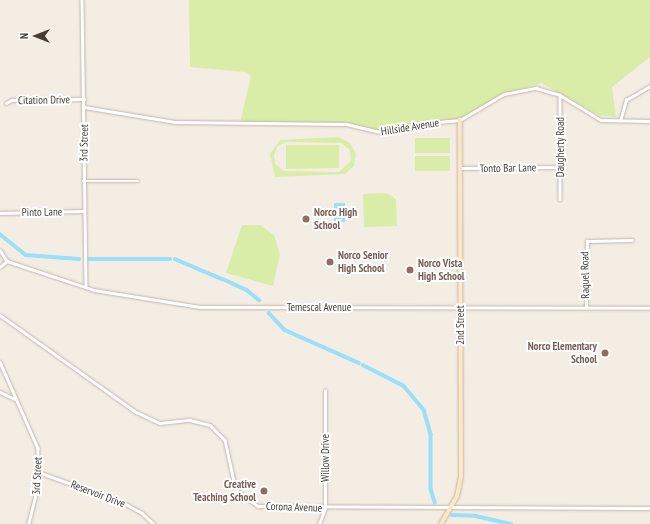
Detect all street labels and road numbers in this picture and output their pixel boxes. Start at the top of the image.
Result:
street label: Citation Drive [18,93,70,107]
street label: Hillside Avenue [380,116,440,138]
street label: Daugherty Road [553,117,567,177]
street label: 3rd Street [77,124,91,162]
street label: Tonto Bar Lane [480,161,536,175]
street label: Pinto Lane [22,205,62,219]
street label: Raquel Road [578,251,592,299]
street label: Temescal Avenue [287,300,351,314]
street label: 2nd Street [453,305,467,345]
street label: Willow Drive [318,434,332,482]
street label: 3rd Street [29,457,45,495]
street label: Reservoir Drive [69,478,127,510]
street label: Corona Avenue [265,499,323,515]

